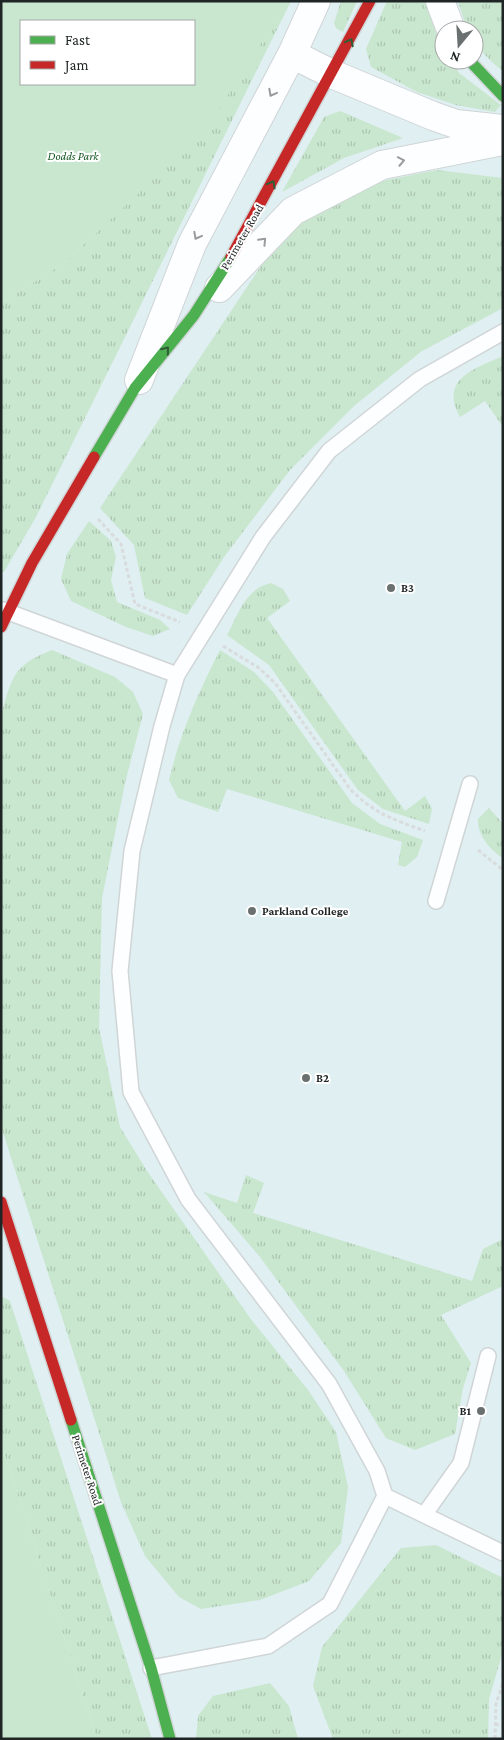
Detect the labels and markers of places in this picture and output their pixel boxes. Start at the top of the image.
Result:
place label: B3 [401,581,414,595]
marker: B3 [385,582,397,594]
place label: Parkland College [262,904,349,918]
marker: Parkland College [246,905,258,917]
place label: B2 [316,1071,329,1085]
marker: B2 [300,1072,312,1084]
place label: B1 [459,1404,472,1418]
marker: B1 [475,1405,487,1417]

